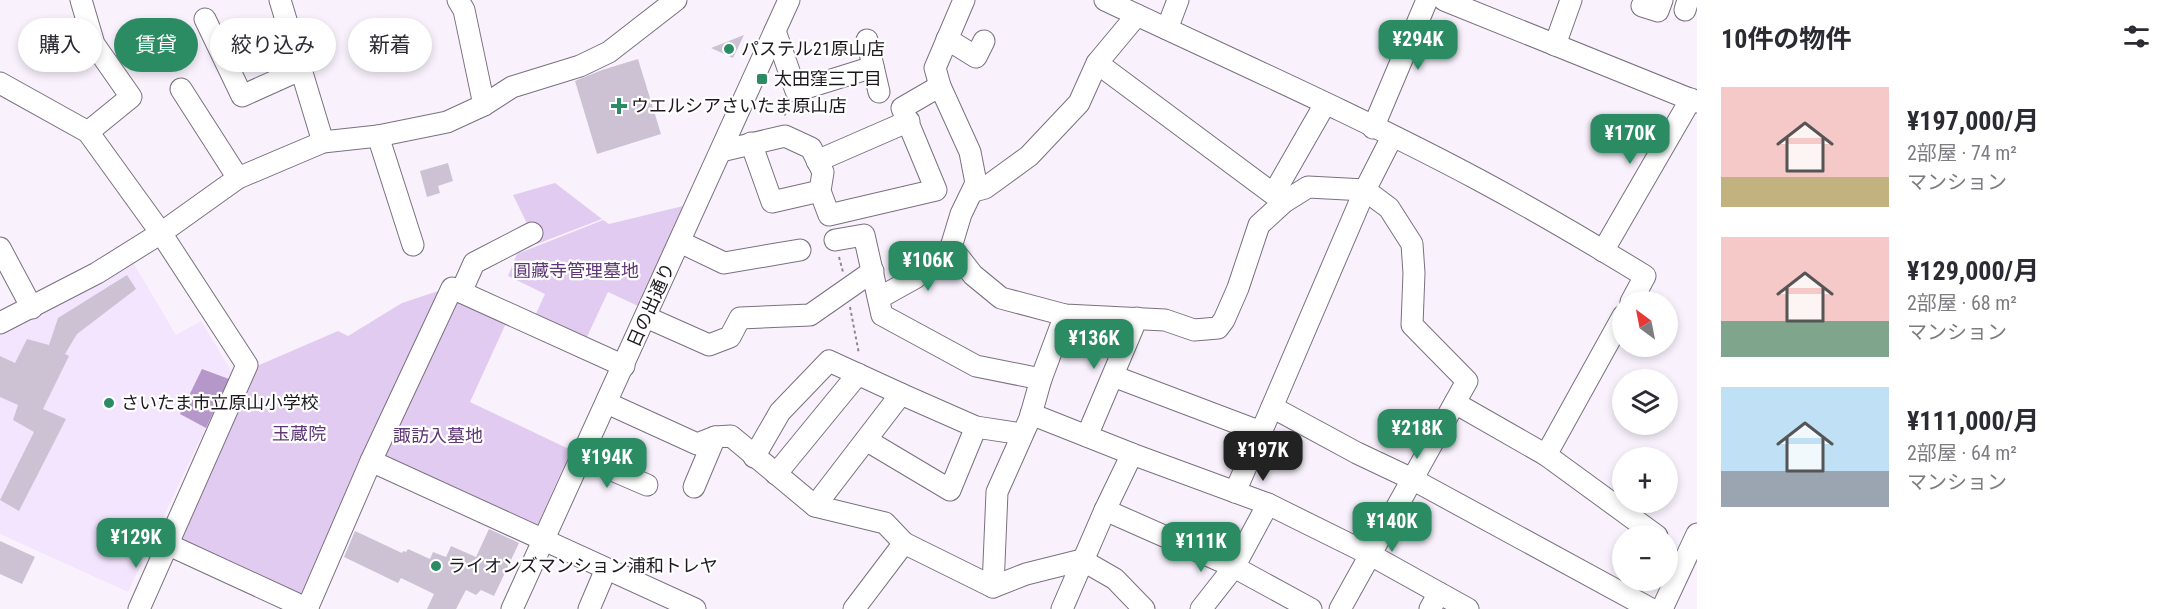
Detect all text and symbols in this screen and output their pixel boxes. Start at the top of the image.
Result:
chip: 購入 [18,18,102,72]
chip: 賃貸 [114,18,198,72]
chip: 絞り込み [210,18,336,72]
chip: 新着 [348,18,432,72]
pin: ¥294K [1376,20,1460,71]
icon: filters [2120,20,2153,53]
text: 10件の物件 [1721,24,1851,54]
text: ¥294K [1393,27,1443,51]
place label: パステル21原山店 [741,38,885,59]
marker: パステル21原山店 [722,42,736,56]
place label: 太田窪三丁目 [774,68,882,89]
marker: 太田窪三丁目 [755,72,769,86]
place label: ウエルシアさいたま原山店 [631,95,846,116]
marker: ウエルシアさいたま原山店 [612,99,626,113]
text: ¥197,000/月 [1907,106,2039,136]
icon: home [1769,111,1841,183]
pin: ¥170K [1588,114,1672,165]
text: ¥170K [1605,121,1655,145]
text: 2部屋 · 74 m² [1907,141,2017,165]
text: マンション [1907,170,2007,194]
pin: ¥106K [886,241,970,292]
text: ¥106K [903,248,953,272]
text: ¥129,000/月 [1907,256,2039,286]
street label: 日の出通り [623,259,678,350]
park label: 圓藏寺管理墓地 [513,260,639,281]
icon: home [1769,261,1841,333]
north arrow [1612,291,1678,357]
map controls [1612,291,1678,591]
text: 2部屋 · 68 m² [1907,291,2017,315]
pin: ¥136K [1052,319,1136,370]
text: マンション [1907,320,2007,344]
text: ¥136K [1069,326,1119,350]
button: layers [1612,369,1678,435]
place label: さいたま市立原山小学校 [121,392,318,413]
marker: さいたま市立原山小学校 [102,396,116,410]
text: ¥111,000/月 [1907,406,2039,436]
pin: ¥218K [1375,409,1459,460]
icon: home [1769,411,1841,483]
text: ¥218K [1392,416,1442,440]
park label: 玉蔵院 [272,423,326,444]
park label: 諏訪入墓地 [393,425,483,446]
pin: ¥197K [1221,431,1305,482]
pin: ¥194K [565,438,649,489]
text: ¥197K [1238,438,1288,462]
text: 2部屋 · 64 m² [1907,441,2017,465]
text: ¥194K [582,445,632,469]
button: + [1612,447,1678,513]
text: マンション [1907,470,2007,494]
pin: ¥140K [1350,502,1434,553]
text: ¥140K [1367,509,1417,533]
pin: ¥129K [94,518,178,569]
pin: ¥111K [1159,522,1243,573]
text: ¥129K [111,525,161,549]
button: − [1612,525,1678,591]
text: ¥111K [1176,529,1226,553]
place label: ライオンズマンション浦和トレヤ [448,555,718,576]
marker: ライオンズマンション浦和トレヤ [429,559,443,573]

